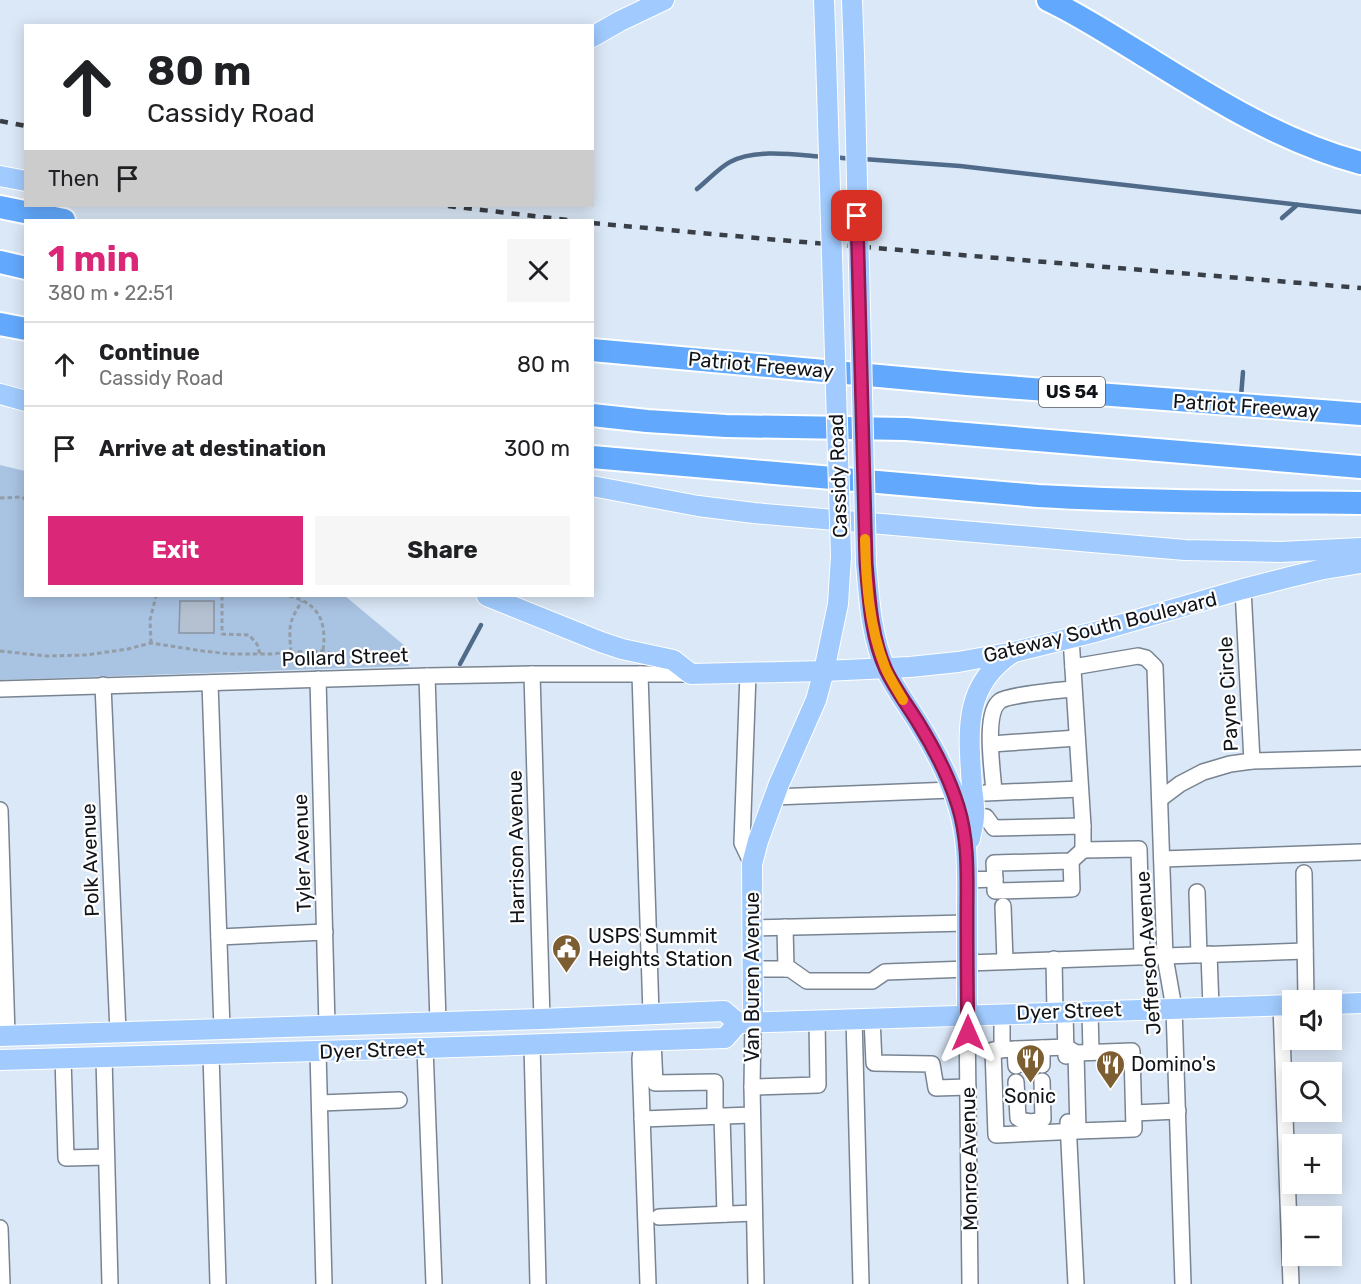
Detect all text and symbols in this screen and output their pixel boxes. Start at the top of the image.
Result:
text: 80 m [147,46,251,96]
icon: ahead [48,48,126,126]
text: Cassidy Road [147,97,315,129]
icon: arrive [111,162,144,195]
text: Then [48,165,99,192]
pin [831,190,882,241]
icon: arrive [840,199,873,232]
text: 1 min [48,237,140,280]
button: close [507,239,570,302]
text: 380 m · 22:51 [48,281,173,305]
text: Continue [99,339,200,366]
street label: Patriot Freeway [687,347,835,383]
icon: ahead [48,348,81,381]
text: 80 m [517,351,570,378]
text: Cassidy Road [99,366,223,390]
road number: US 54 [1039,377,1105,407]
street label: Patriot Freeway [1172,389,1320,423]
street label: Cassidy Road [824,413,852,539]
icon: arrive [48,432,81,465]
text: Arrive at destination [99,435,326,462]
text: 300 m [504,435,570,462]
button: Exit [48,516,303,585]
button: Share [315,516,570,585]
street label: Gateway South Boulevard [981,586,1219,668]
street label: Payne Circle [1213,636,1243,752]
street label: Pollard Street [281,643,409,671]
street label: Harrison Avenue [503,770,529,924]
street label: Tyler Avenue [288,793,316,913]
street label: Polk Avenue [76,803,104,917]
street label: Jefferson Avenue [1130,870,1166,1036]
street label: Van Buren Avenue [740,892,764,1062]
place label: USPS Summit Heights Station [588,924,733,971]
public building icon: USPS Summit Heights Station [551,932,583,974]
map controls [1282,990,1342,1266]
button: sound [1282,990,1342,1050]
street label: Dyer Street [1016,997,1122,1025]
position arrow [936,1001,1000,1065]
street label: Dyer Street [319,1036,425,1064]
restaurant icon: Sonic [1014,1042,1046,1084]
restaurant icon: Domino's [1094,1048,1126,1090]
place label: Domino's [1131,1052,1216,1076]
button: search [1282,1062,1342,1122]
place label: Sonic [1004,1084,1056,1108]
street label: Monroe Avenue [956,1087,982,1231]
button: + [1282,1134,1342,1194]
button: − [1282,1206,1342,1266]

